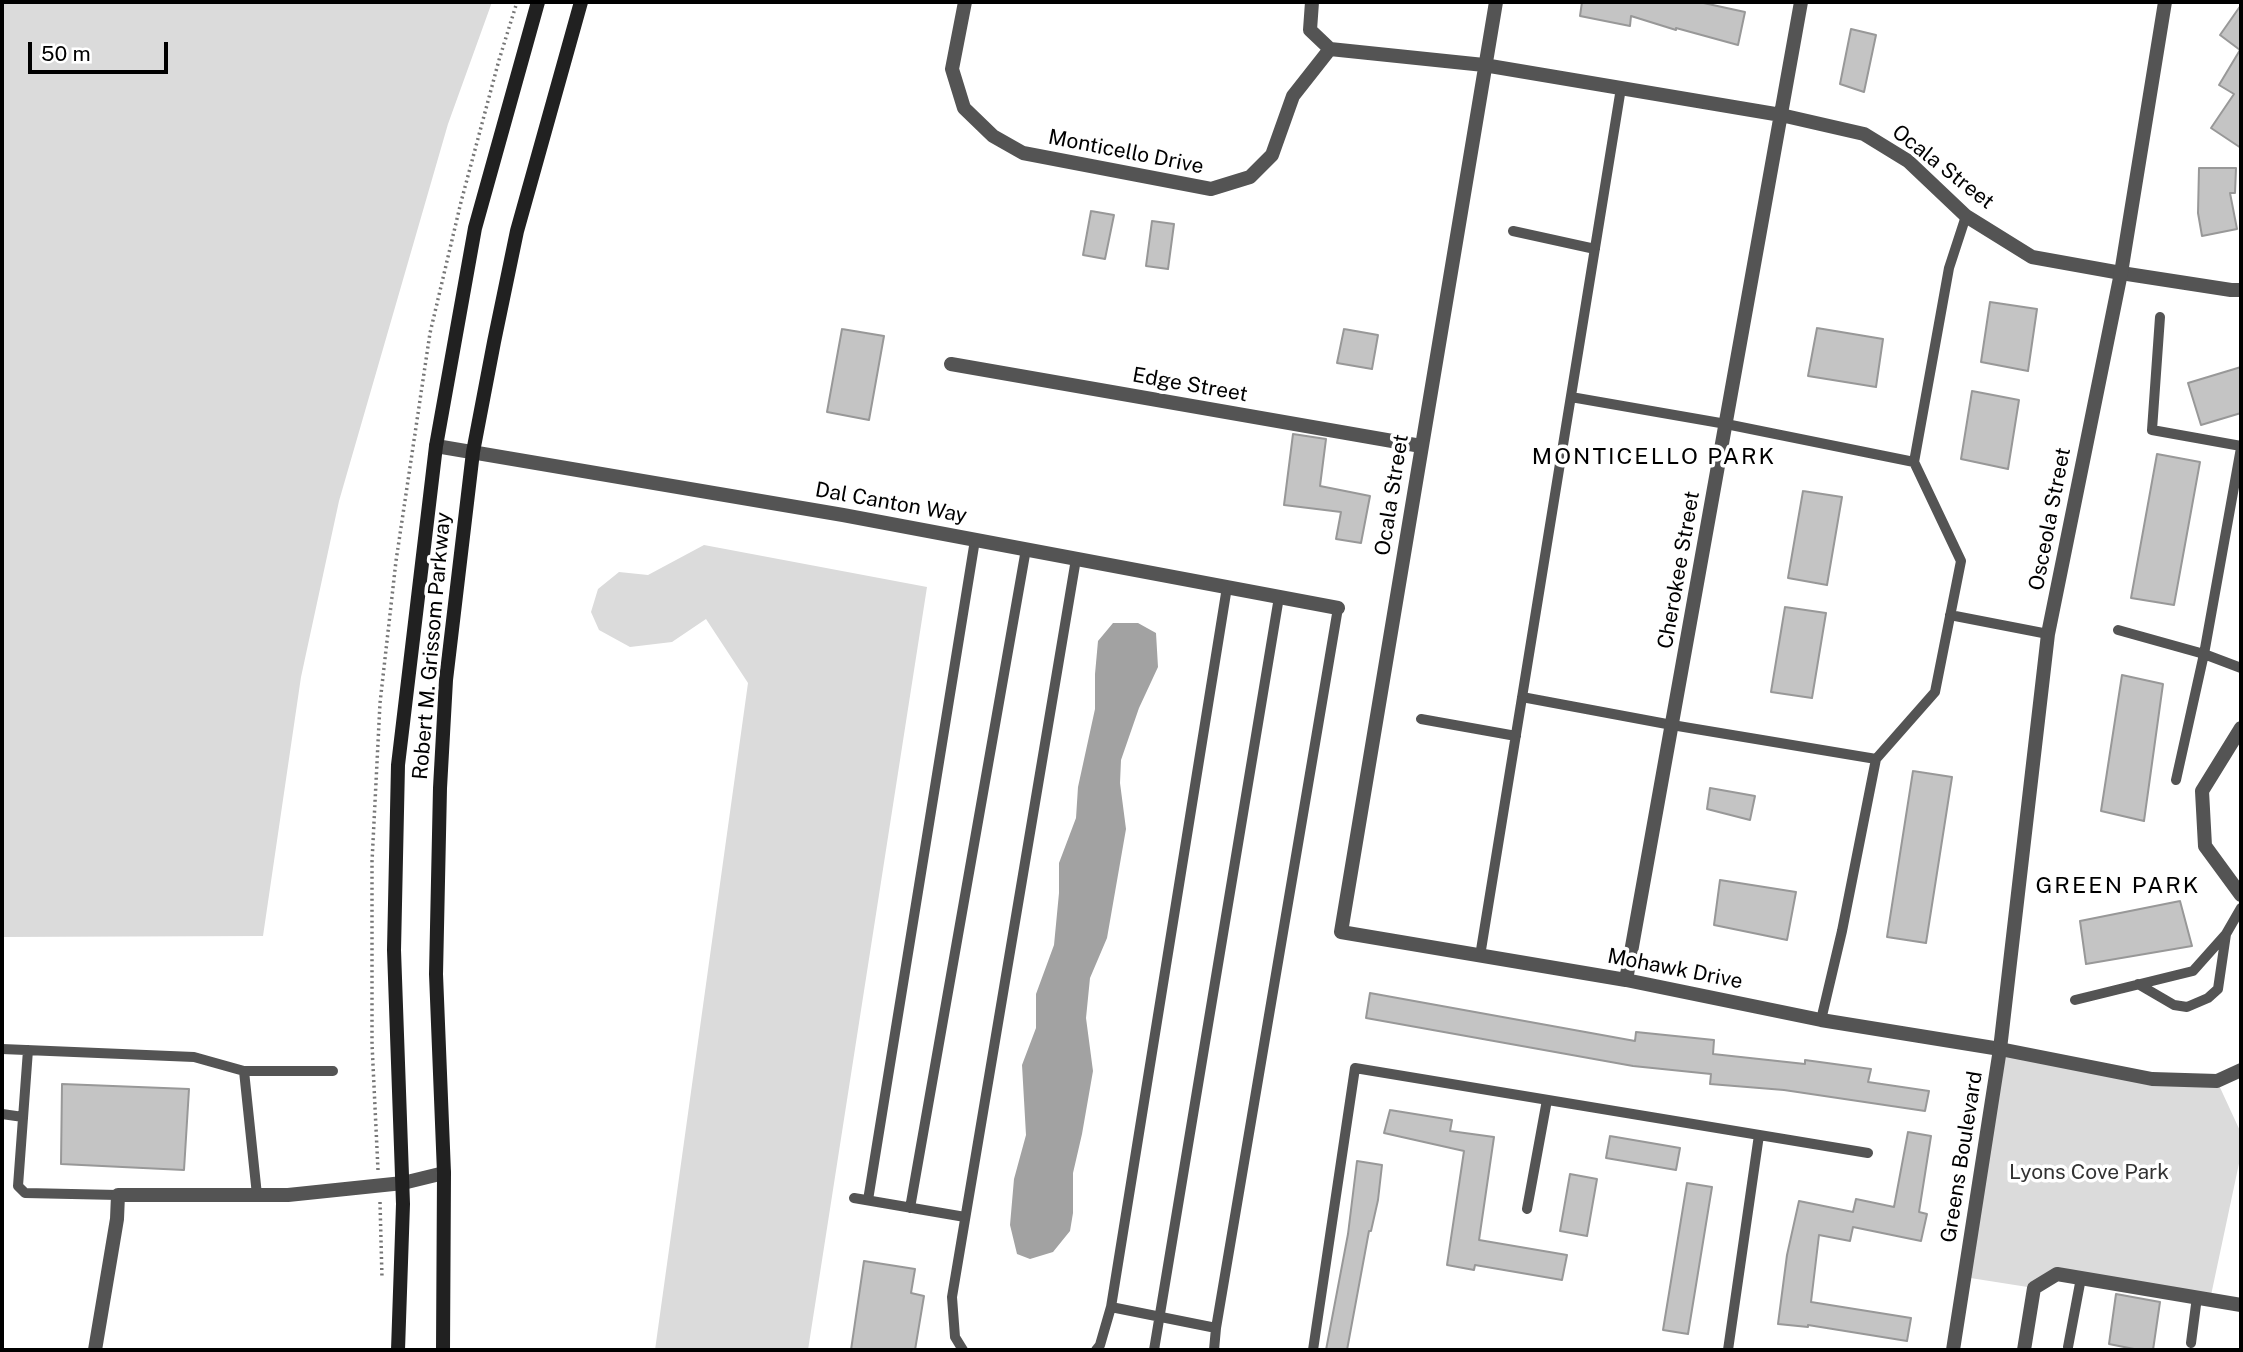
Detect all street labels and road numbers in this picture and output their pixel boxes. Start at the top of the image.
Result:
street label: Ocala Street [1887,119,1999,215]
street label: Monticello Drive [1046,125,1206,179]
street label: Edge Street [1130,362,1250,408]
street label: Ocala Street [1370,433,1414,557]
street label: Osceola Street [2024,445,2076,593]
street label: Dal Canton Way [813,477,969,529]
street label: Cherokee Street [1653,489,1705,651]
street label: Robert M. Grissom Parkway [408,511,456,781]
street label: Mohawk Drive [1605,944,1745,994]
street label: Greens Boulevard [1936,1069,1988,1245]

